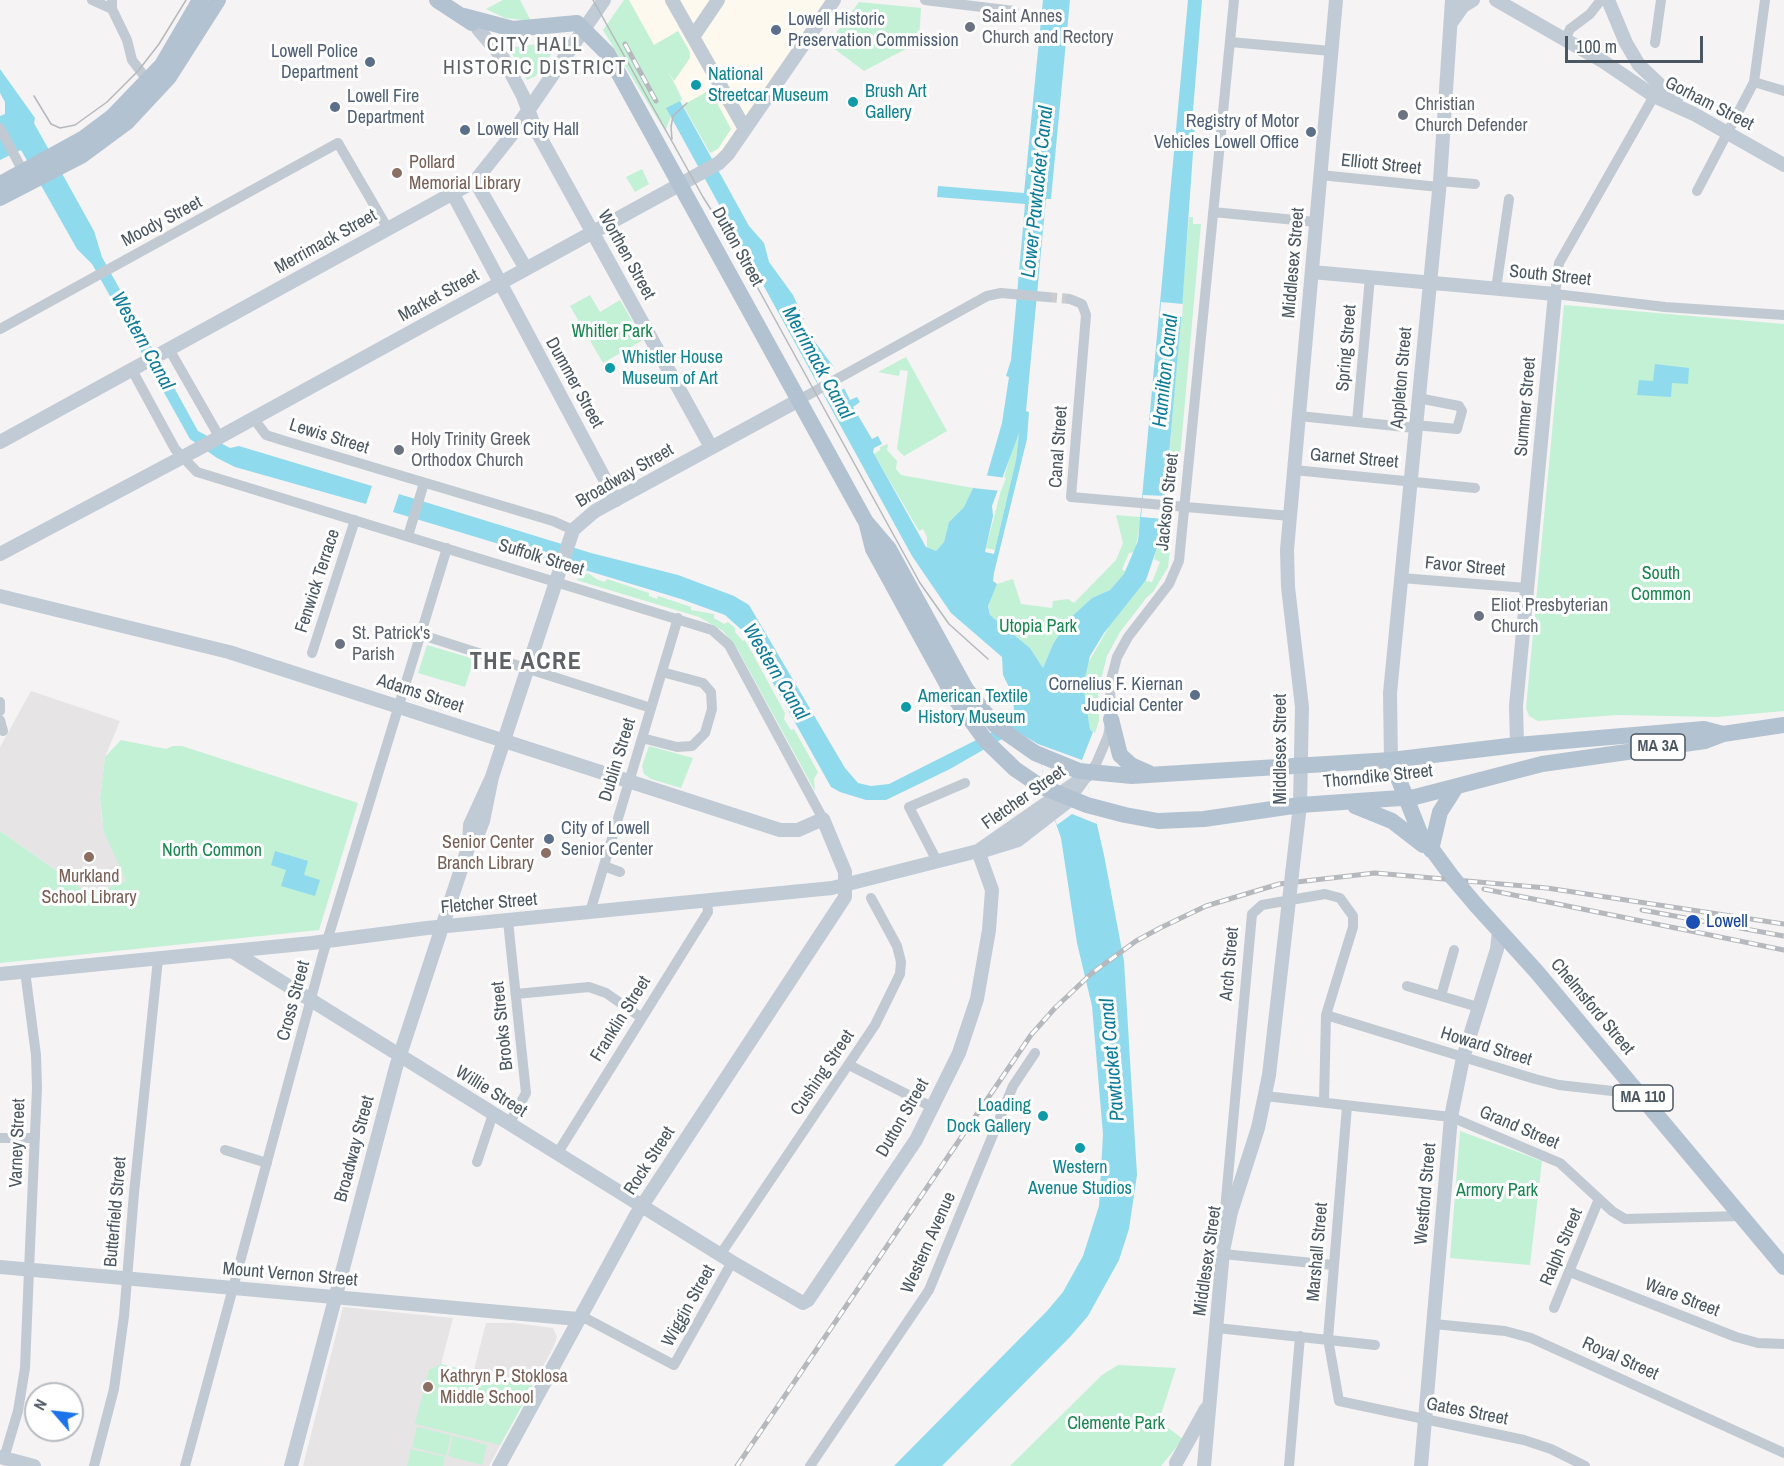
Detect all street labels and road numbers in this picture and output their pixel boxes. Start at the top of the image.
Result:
street label: Gorham Street [1661,72,1757,136]
street label: Elliott Street [1340,150,1422,180]
street label: Moody Street [118,192,206,252]
street label: Dutton Street [706,204,768,290]
street label: Merrimack Street [271,205,381,279]
street label: Worthen Street [593,206,659,304]
street label: Middlesex Street [1278,207,1310,319]
street label: South Street [1508,261,1592,291]
street label: Market Street [395,265,483,327]
street label: Spring Street [1332,304,1362,392]
street label: Appleton Street [1387,326,1417,430]
street label: Dummer Street [540,334,608,432]
street label: Summer Street [1511,357,1541,457]
street label: Canal Street [1045,405,1073,489]
street label: Lewis Street [287,415,371,459]
street label: Broadway Street [572,439,678,513]
street label: Garnet Street [1309,444,1399,474]
street label: Jackson Street [1152,452,1184,552]
street label: Fenwick Terrace [291,527,345,635]
street label: Suffolk Street [496,535,586,581]
street label: Favor Street [1424,553,1506,581]
street label: Adams Street [374,670,466,718]
street label: Middlesex Street [1270,694,1292,804]
street label: Dublin Street [595,716,641,804]
road number: MA 3A [1631,734,1685,760]
street label: Fletcher Street [978,761,1070,835]
street label: Thorndike Street [1322,761,1434,793]
street label: Fletcher Street [440,889,538,919]
street label: Arch Street [1216,926,1244,1002]
street label: Chelmsford Street [1545,954,1639,1060]
street label: Cross Street [273,959,315,1043]
street label: Franklin Street [586,972,656,1066]
street label: Brooks Street [488,980,518,1072]
street label: Howard Street [1438,1023,1534,1071]
street label: Cushing Street [787,1026,859,1120]
street label: Willie Street [451,1062,531,1122]
street label: Dutton Street [872,1075,934,1161]
road number: MA 110 [1613,1085,1673,1111]
street label: Broadway Street [330,1094,380,1204]
street label: Varney Street [6,1098,30,1188]
street label: Grand Street [1476,1102,1562,1154]
street label: Rock Street [620,1123,680,1199]
street label: Westford Street [1411,1142,1441,1246]
street label: Butterfield Street [100,1156,132,1268]
street label: Western Avenue [897,1189,961,1297]
street label: Marshall Street [1303,1202,1333,1302]
street label: Middlesex Street [1190,1205,1226,1317]
street label: Ralph Street [1536,1205,1588,1289]
street label: Mount Vernon Street [222,1258,358,1292]
street label: Wiggin Street [658,1261,720,1351]
street label: Ware Street [1642,1274,1722,1322]
street label: Royal Street [1579,1333,1661,1385]
street label: Gates Street [1424,1393,1510,1431]

